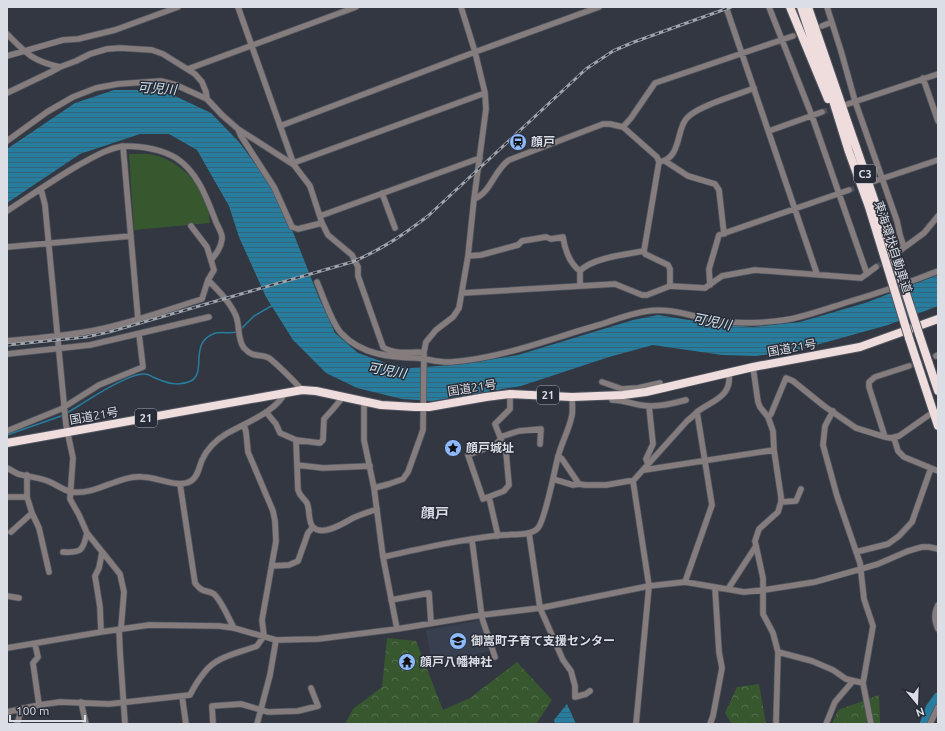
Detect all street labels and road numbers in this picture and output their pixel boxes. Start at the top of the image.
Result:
road number: C3 [854,165,876,183]
street label: 東海環状自動車道 [872,199,914,295]
street label: 国道21号 [766,337,817,358]
street label: 国道21号 [446,377,497,398]
road number: 21 [537,386,559,404]
street label: 国道21号 [68,405,119,426]
road number: 21 [135,409,157,427]

